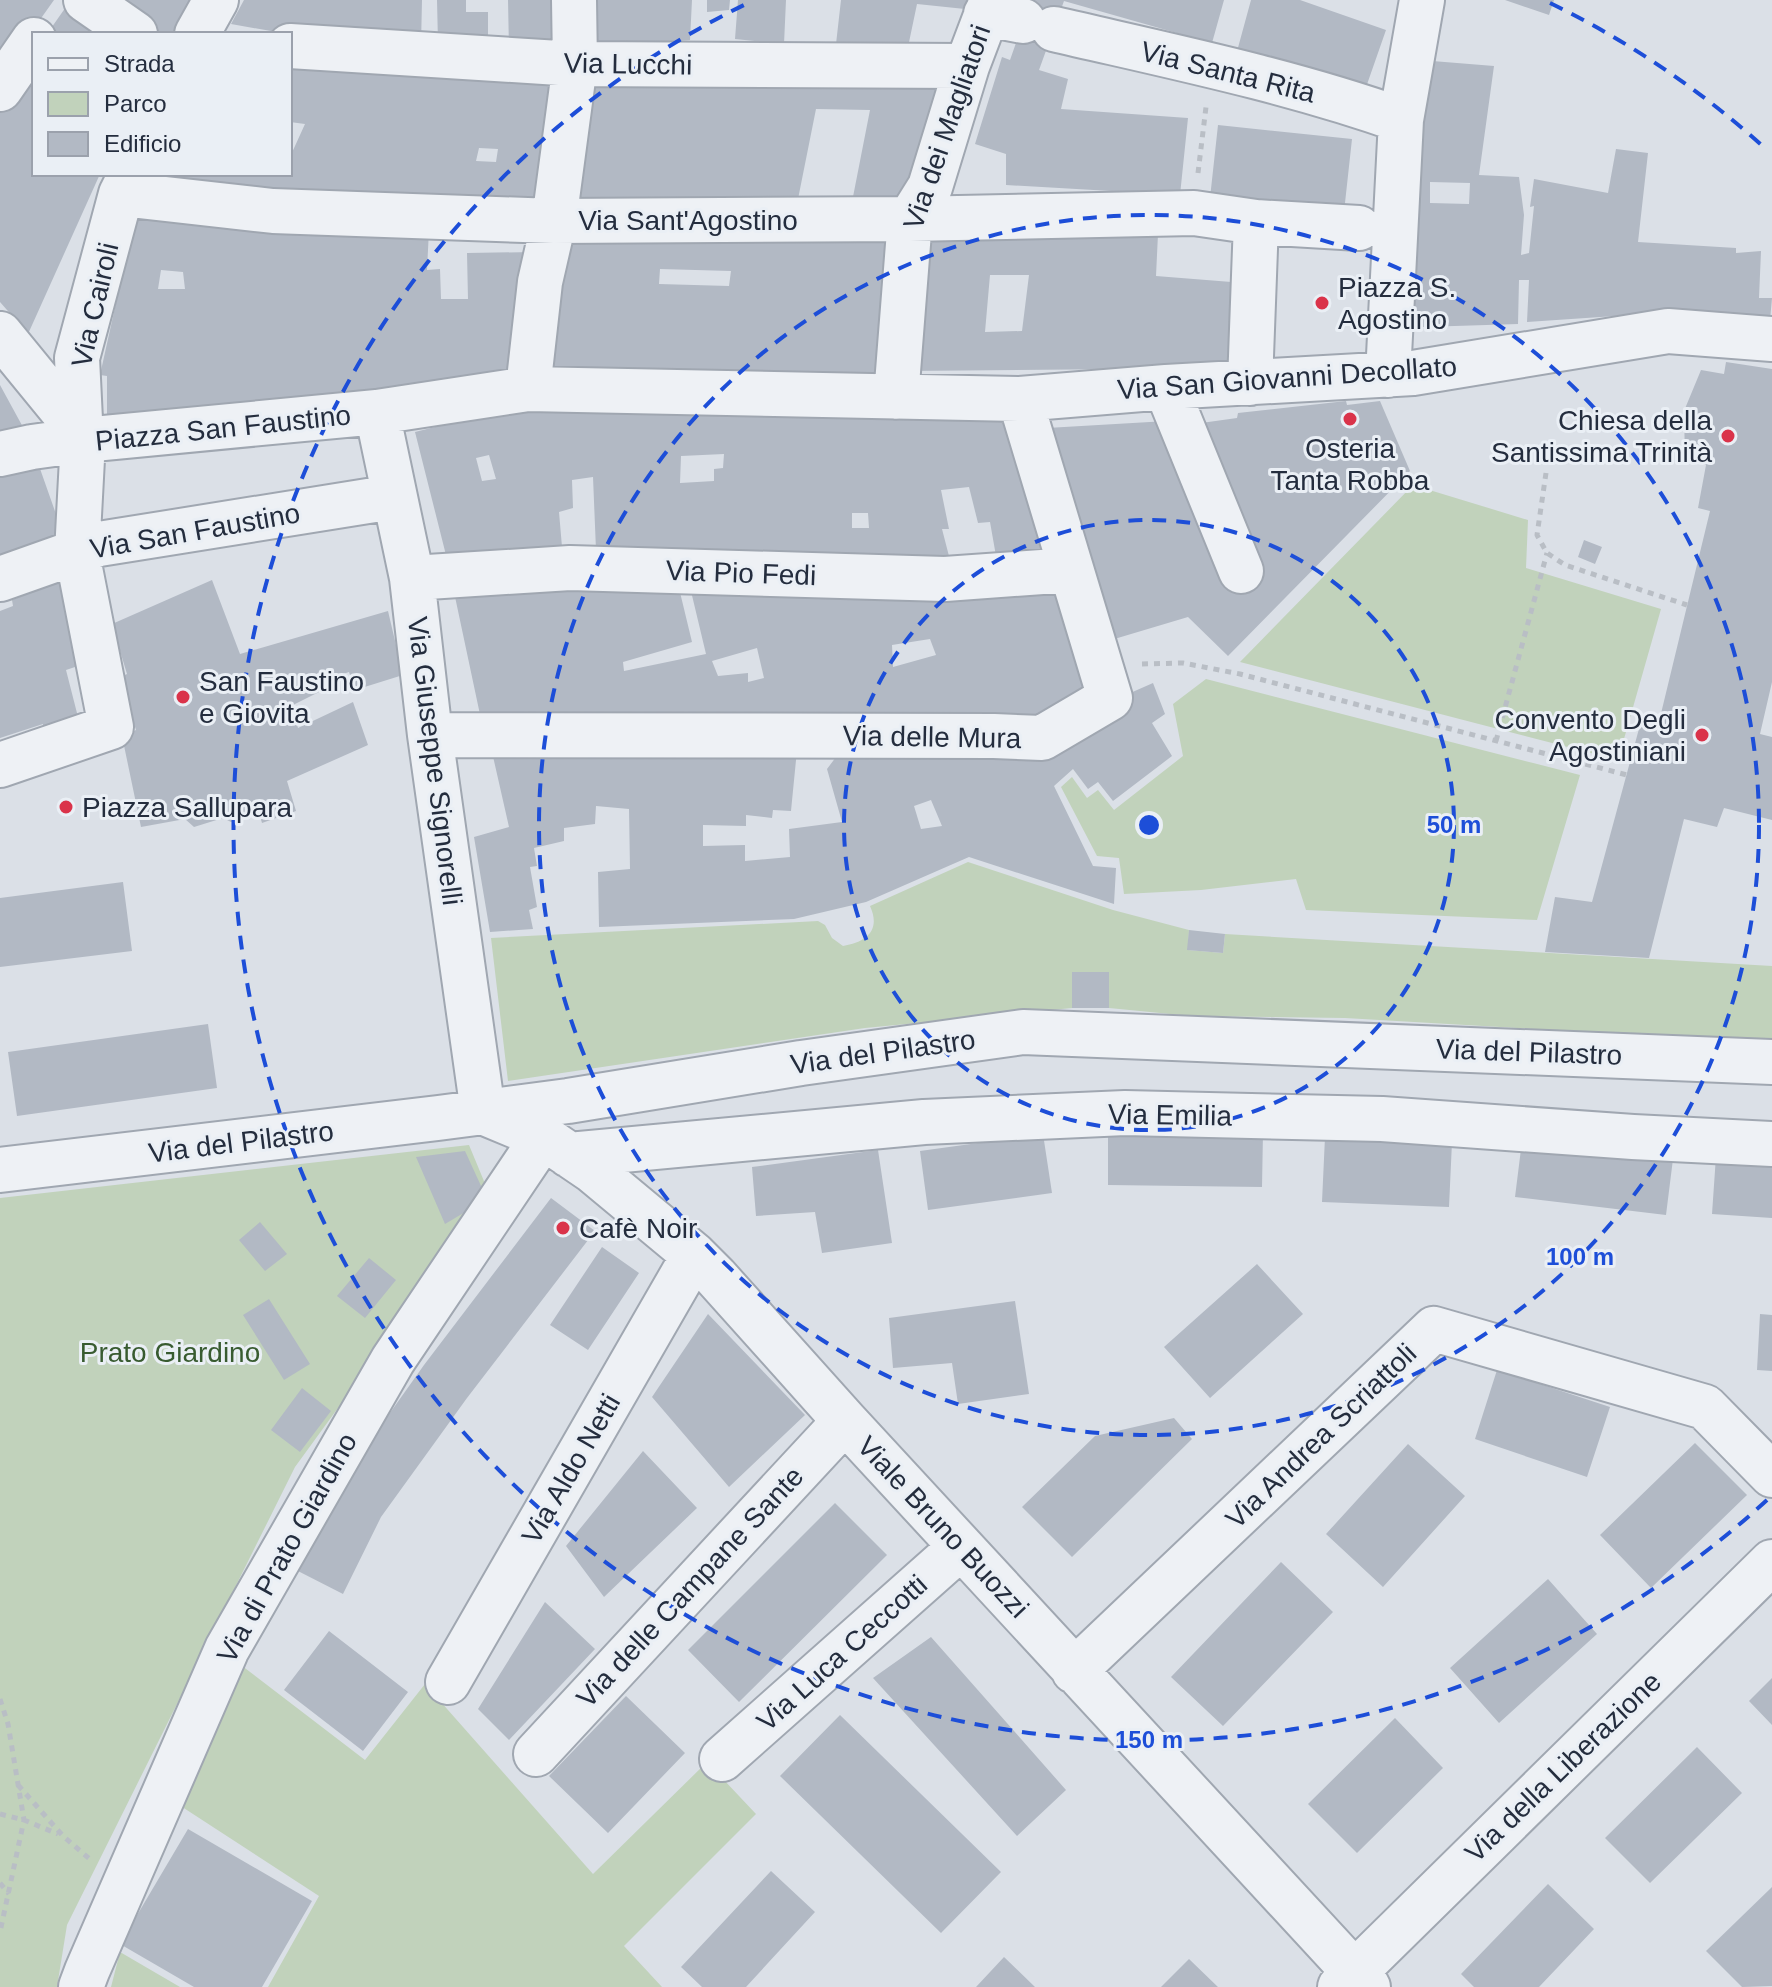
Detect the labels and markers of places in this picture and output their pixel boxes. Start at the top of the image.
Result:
place label: Piazza S. Agostino [1338,272,1456,335]
marker: Piazza S. Agostino [1313,294,1331,312]
place label: Chiesa della Santissima Trinità [1491,405,1712,468]
marker: Osteria Tanta Robba [1341,410,1359,428]
marker: Chiesa della Santissima Trinità [1719,427,1737,445]
place label: Osteria Tanta Robba [1271,433,1430,496]
place label: San Faustino e Giovita [199,666,364,729]
marker: San Faustino e Giovita [174,688,192,706]
place label: Convento Degli Agostiniani [1495,704,1686,767]
marker: Convento Degli Agostiniani [1693,726,1711,744]
place label: Piazza Sallupara [82,792,293,823]
marker: Piazza Sallupara [57,798,75,816]
centre of rings [1135,811,1163,839]
place label: Cafè Noir [579,1213,697,1244]
marker: Cafè Noir [554,1219,572,1237]

